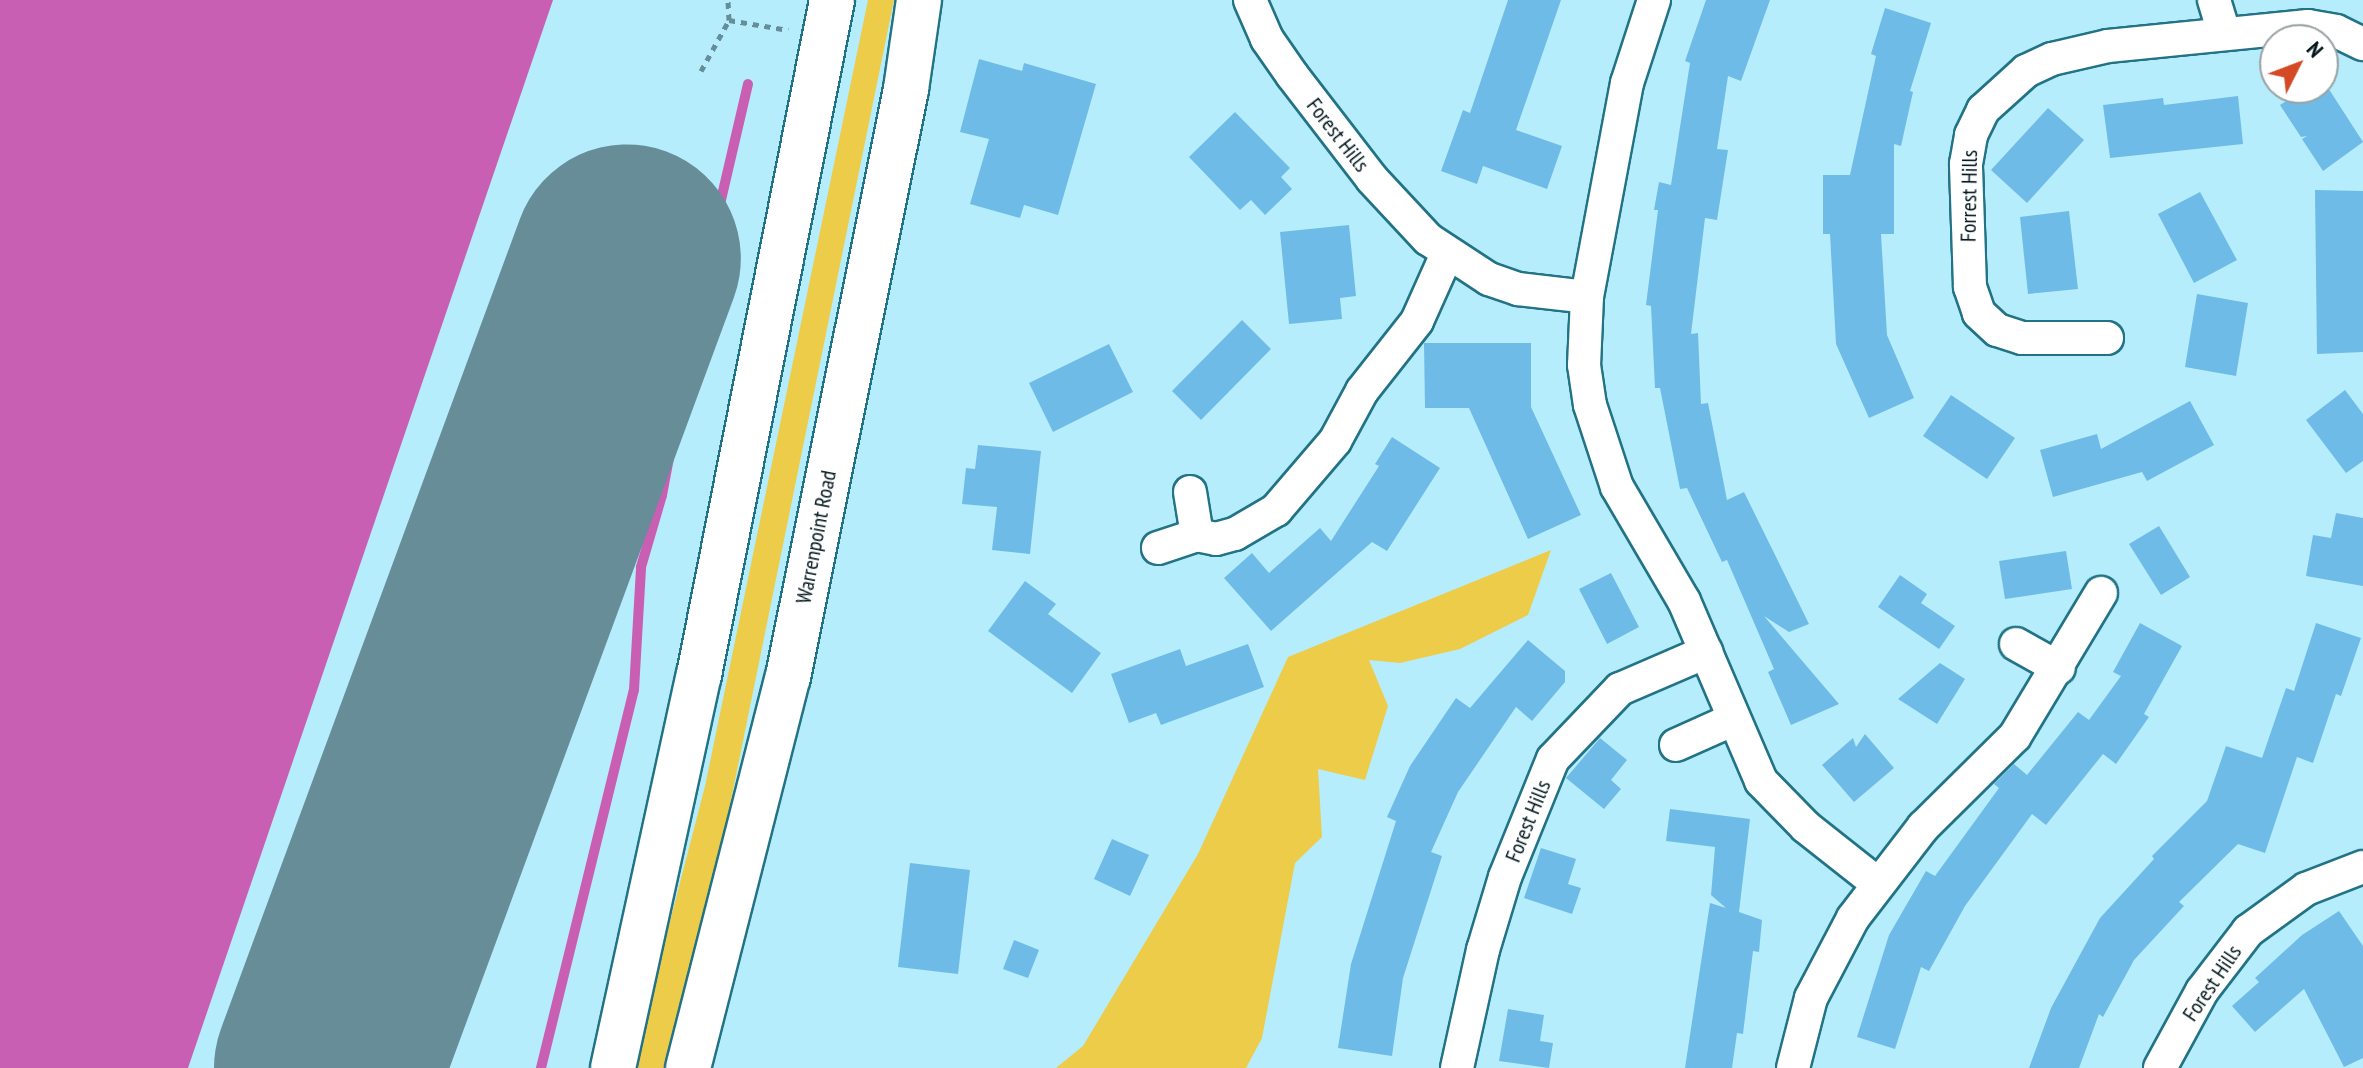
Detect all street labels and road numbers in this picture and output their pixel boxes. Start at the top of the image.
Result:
street label: Forest Hills [1301,93,1375,177]
street label: Forrest Hills [1955,150,1983,242]
street label: Warrenpoint Road [790,468,842,606]
street label: Forest Hills [1500,776,1556,866]
street label: Forest Hills [2177,940,2247,1026]

